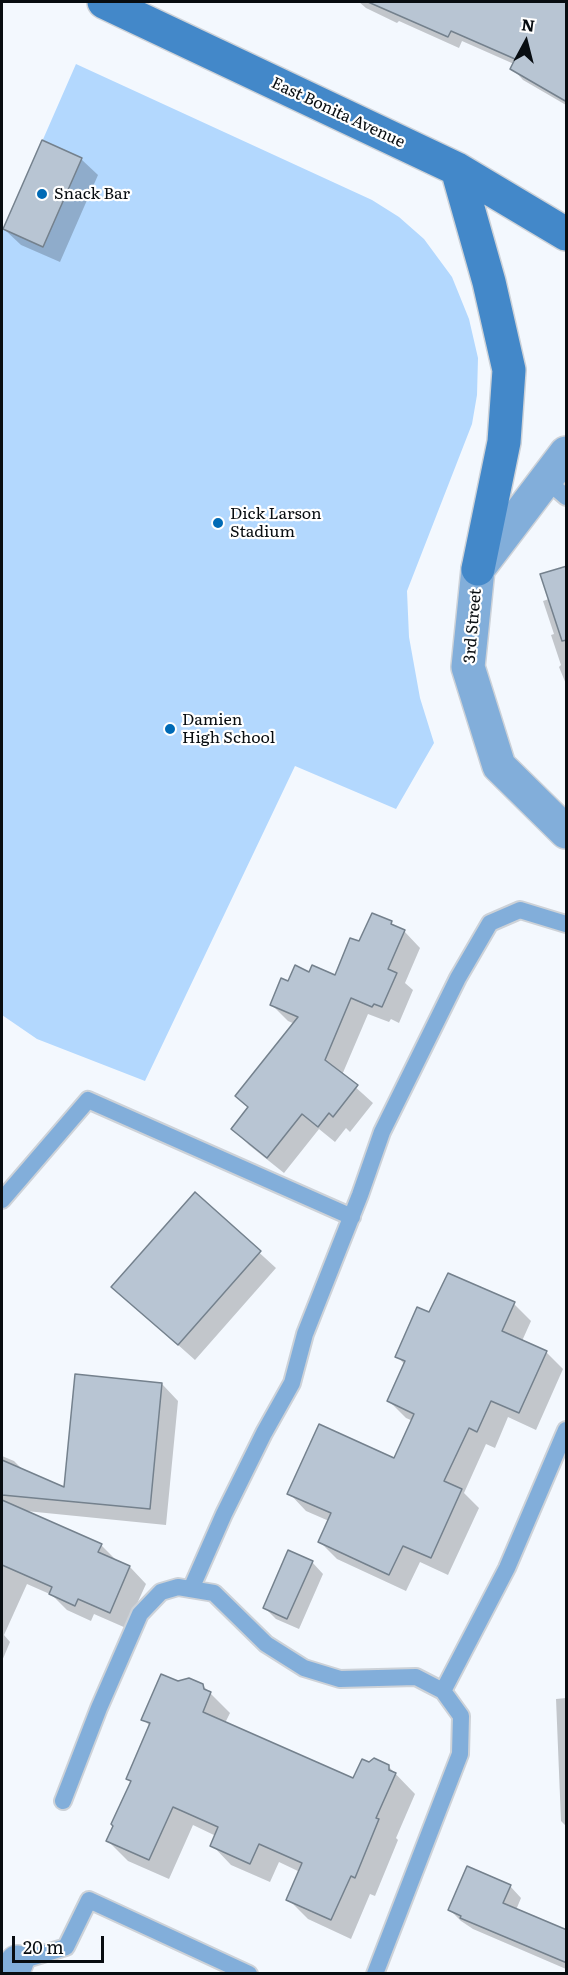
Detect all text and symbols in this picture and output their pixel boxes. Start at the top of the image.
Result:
text: N [520,11,536,37]
north arrow [496,12,556,72]
street label: East Bonita Avenue [268,74,408,152]
place label: Snack Bar [54,184,130,204]
marker: Snack Bar [35,187,49,201]
place label: Dick Larson Stadium [230,504,322,542]
marker: Dick Larson Stadium [211,516,225,530]
street label: 3rd Street [460,588,486,664]
place label: Damien High School [182,710,275,748]
marker: Damien High School [163,722,177,736]
scale bar [15,1924,106,1962]
text: 20 m [23,1933,64,1960]

